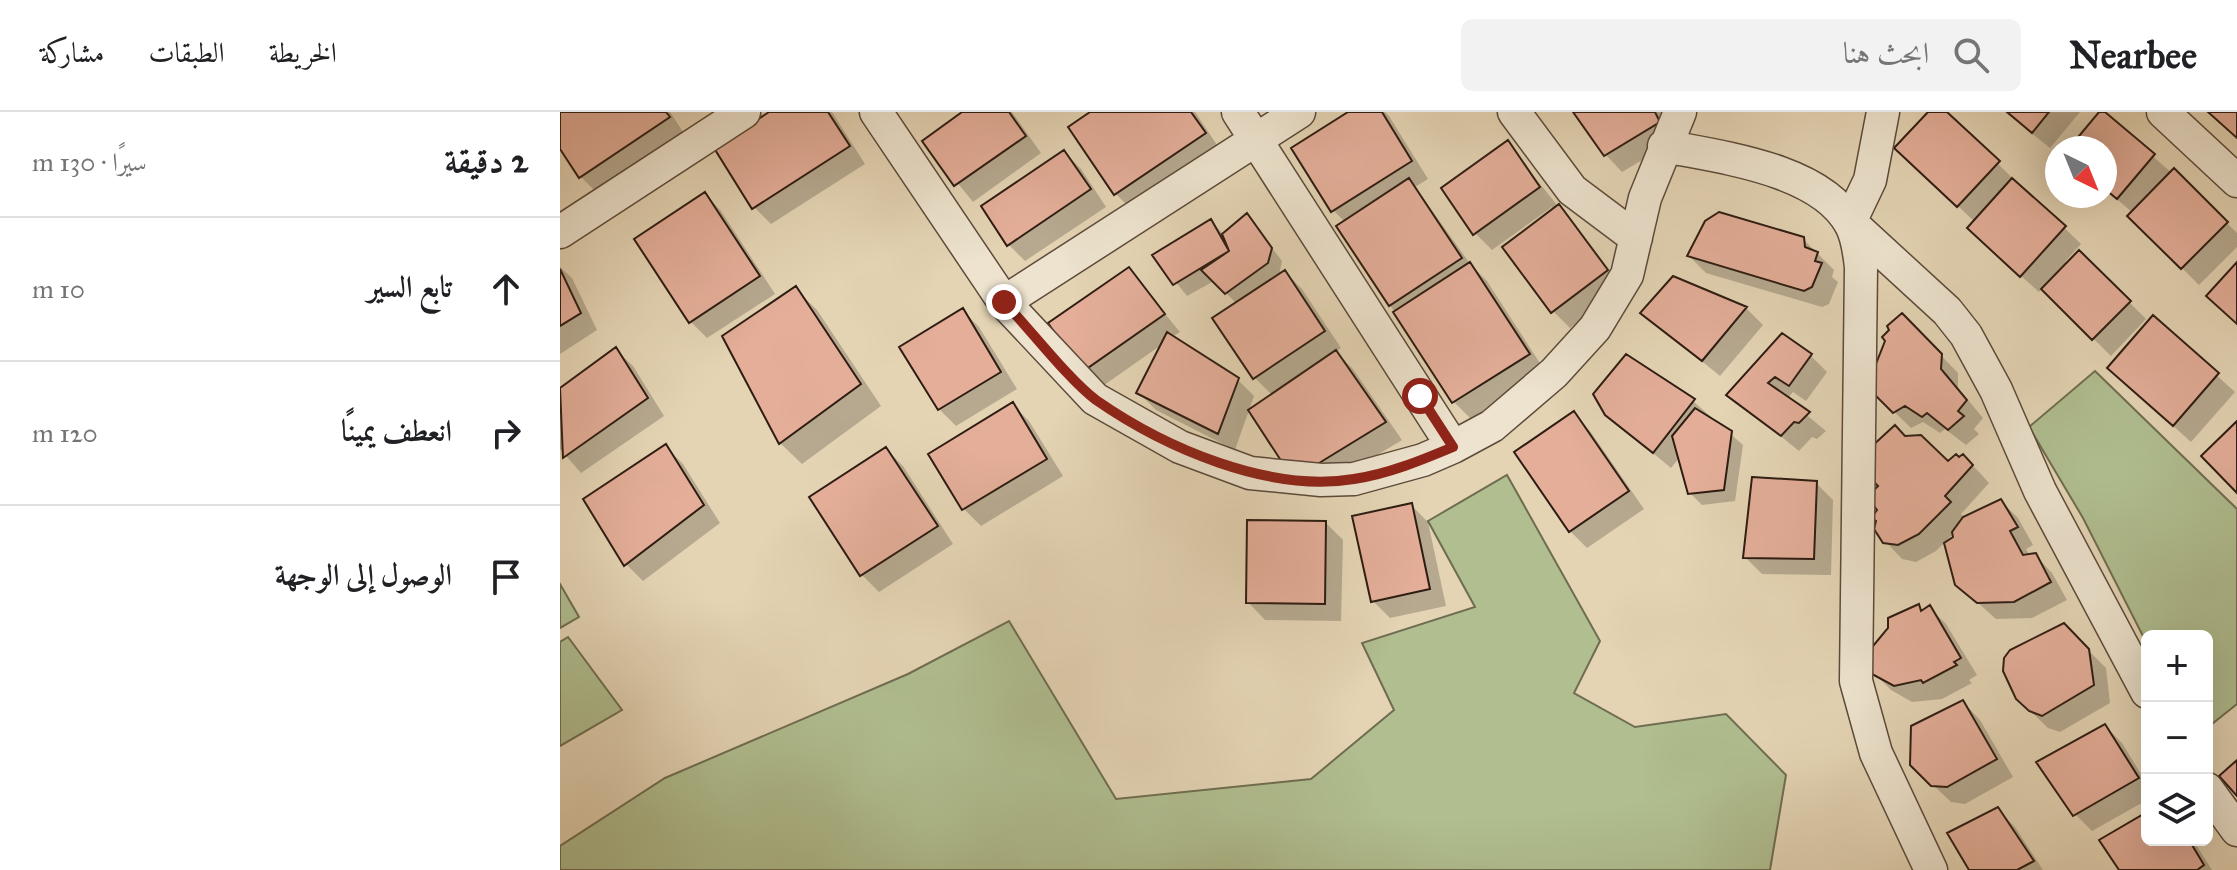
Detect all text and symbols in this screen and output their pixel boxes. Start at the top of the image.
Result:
search box [1461,19,2021,91]
text: Nearbee [2069,32,2197,78]
icon: search [1949,33,1993,77]
text: مشاركة [40,35,104,70]
text: الطبقات [148,35,225,70]
text: الخريطة [269,35,337,70]
text: ابحث هنا [1843,35,1929,71]
north arrow [2045,136,2117,208]
text: 2 دقيقة [445,140,528,181]
text: سيرًا · 130 m [32,146,147,178]
icon: ahead [484,267,528,311]
text: تابع السير [367,269,452,305]
text: 10 m [32,273,85,305]
route end [986,284,1022,320]
route start [1402,378,1438,414]
icon: right [484,411,528,455]
text: انعطف يمينًا [341,413,452,449]
text: 120 m [32,417,98,449]
icon: arrive [484,555,528,599]
text: الوصول إلى الوجهة [275,557,452,593]
map controls [2141,630,2213,846]
button: + [2141,630,2213,702]
button: − [2141,702,2213,774]
button: layers [2141,774,2213,846]

